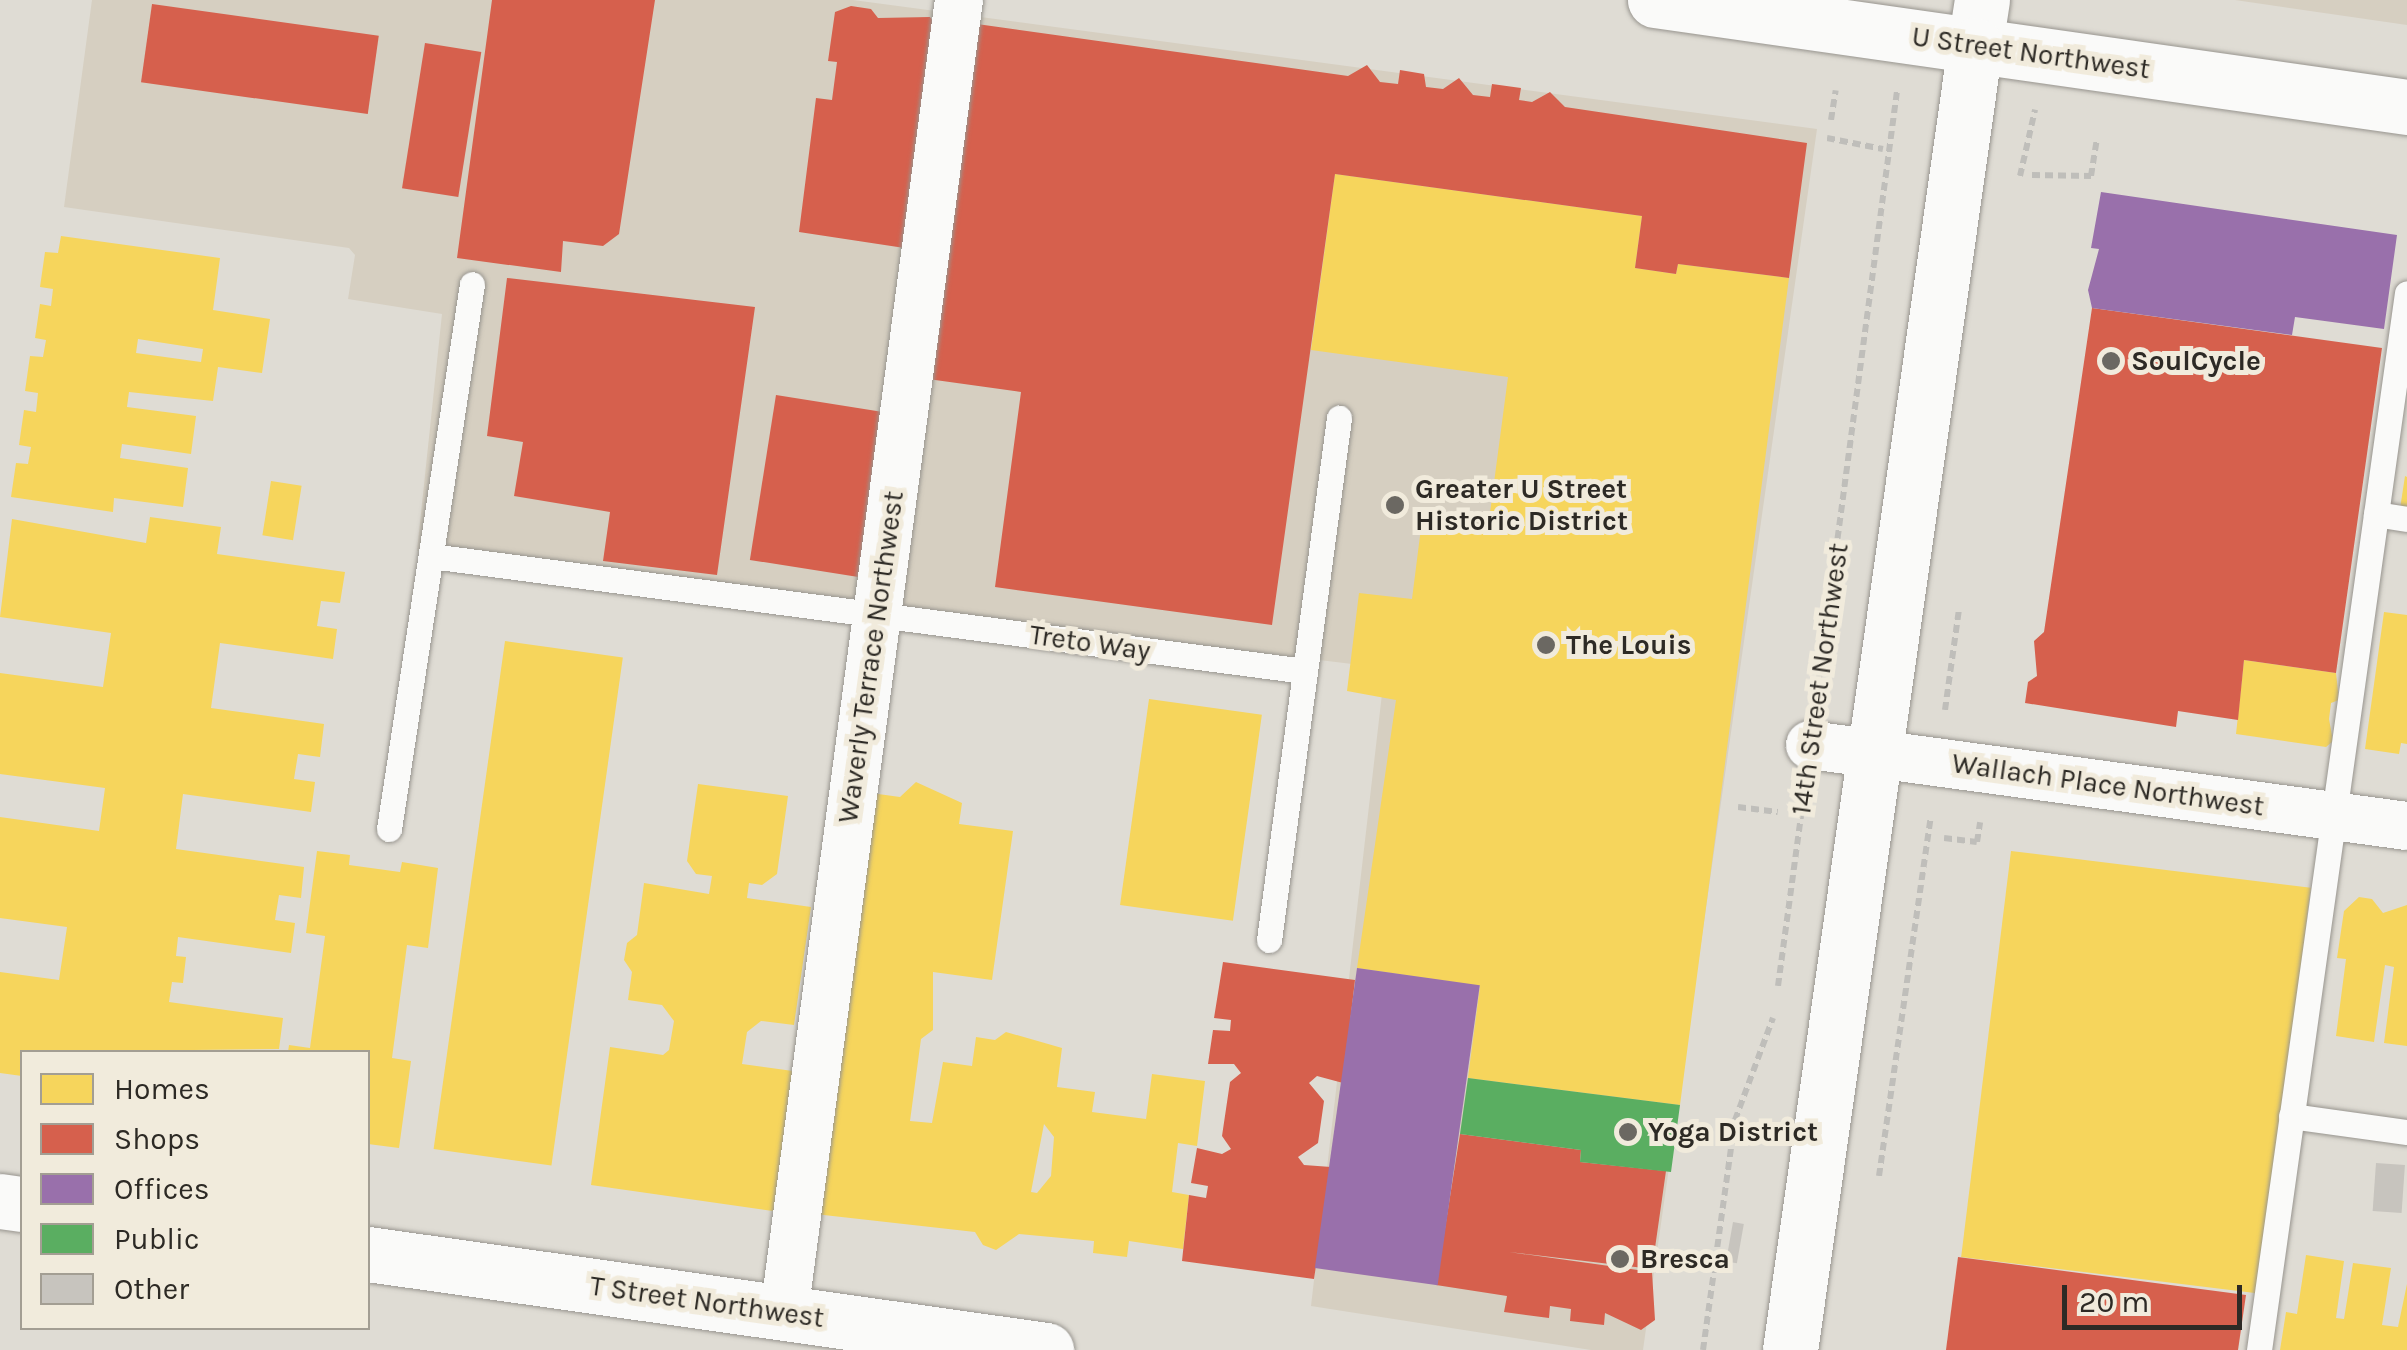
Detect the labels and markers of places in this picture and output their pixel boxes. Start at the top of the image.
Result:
place label: SoulCycle [2131,344,2261,378]
marker: SoulCycle [2100,350,2122,372]
place label: Greater U Street Historic District [1415,472,1628,538]
marker: Greater U Street Historic District [1384,494,1406,516]
place label: The Louis [1566,628,1691,662]
marker: The Louis [1535,634,1557,656]
place label: Yoga District [1648,1115,1818,1149]
marker: Yoga District [1617,1121,1639,1143]
place label: Bresca [1640,1242,1730,1276]
marker: Bresca [1609,1248,1631,1270]

